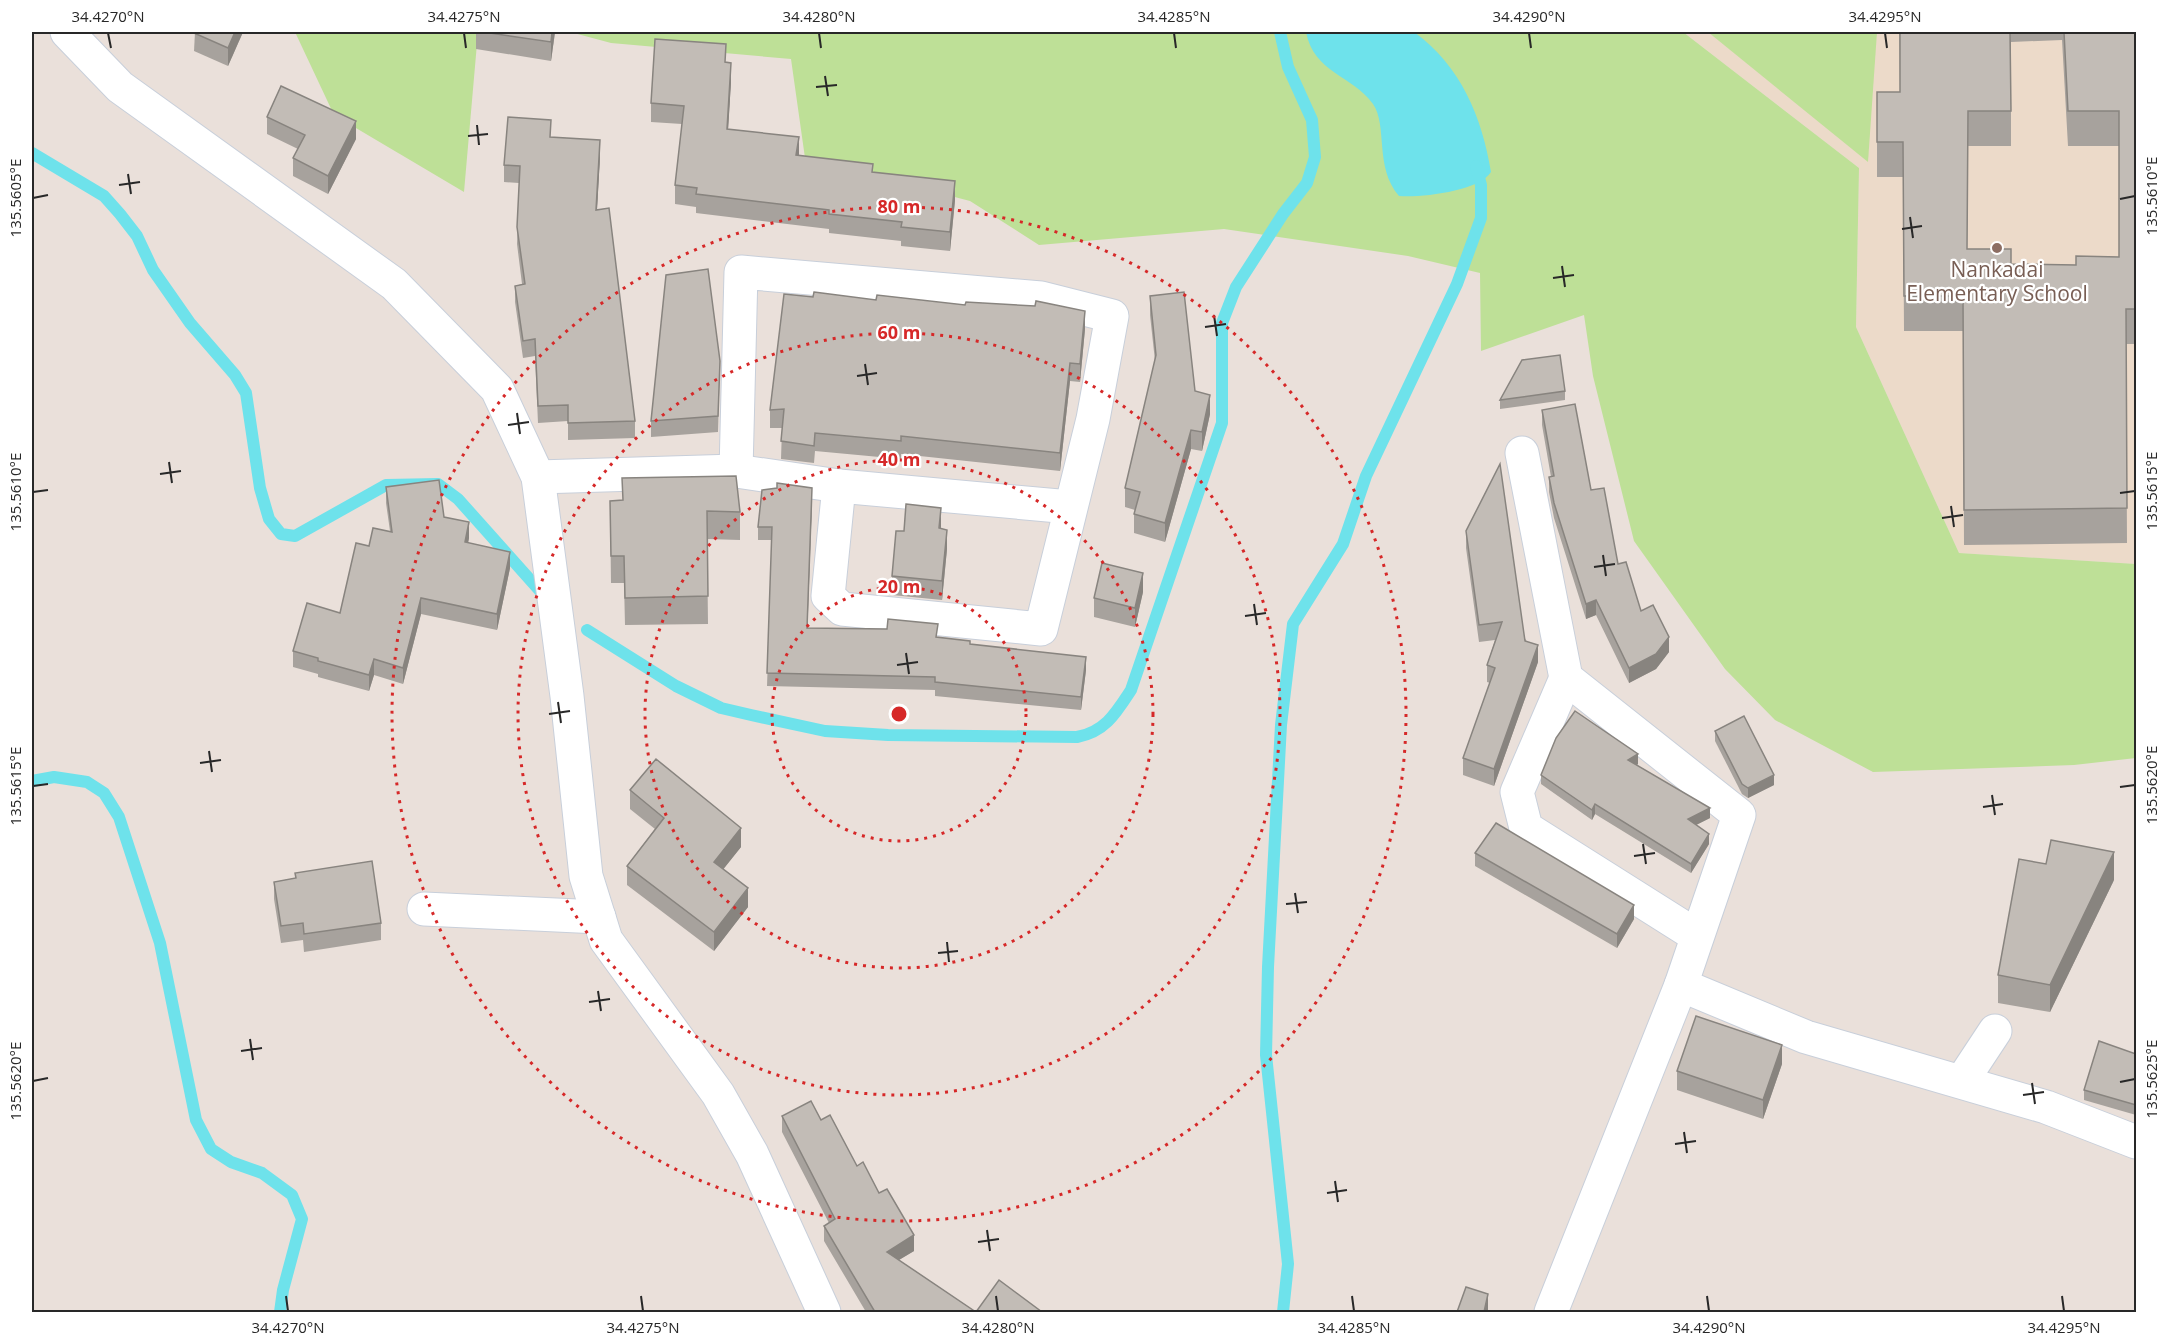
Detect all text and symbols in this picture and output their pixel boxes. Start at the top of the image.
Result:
text: 34.4270°N [71,6,145,26]
text: 34.4275°N [427,6,501,26]
text: 34.4280°N [782,6,856,26]
text: 34.4285°N [1137,6,1211,26]
text: 34.4290°N [1492,6,1566,26]
text: 34.4295°N [1848,6,1922,26]
text: 135.5610°E [2141,157,2161,235]
text: 135.5605°E [5,159,25,237]
text: 80 m [878,194,920,218]
marker: Nankadai Elementary School [1990,241,2004,255]
place label: Nankadai Elementary School [1906,255,2088,307]
text: 60 m [878,320,920,344]
text: 40 m [878,447,920,471]
text: 135.5615°E [2141,452,2161,530]
text: 135.5610°E [5,453,25,531]
text: 20 m [878,574,920,598]
centre of rings [889,704,909,724]
text: 135.5620°E [2141,746,2161,824]
text: 135.5615°E [5,747,25,825]
text: 135.5625°E [2141,1040,2161,1118]
text: 135.5620°E [5,1042,25,1120]
text: 34.4270°N [251,1317,325,1337]
text: 34.4275°N [606,1317,680,1337]
text: 34.4280°N [961,1317,1035,1337]
text: 34.4285°N [1317,1317,1391,1337]
text: 34.4290°N [1672,1317,1746,1337]
text: 34.4295°N [2027,1317,2101,1337]

